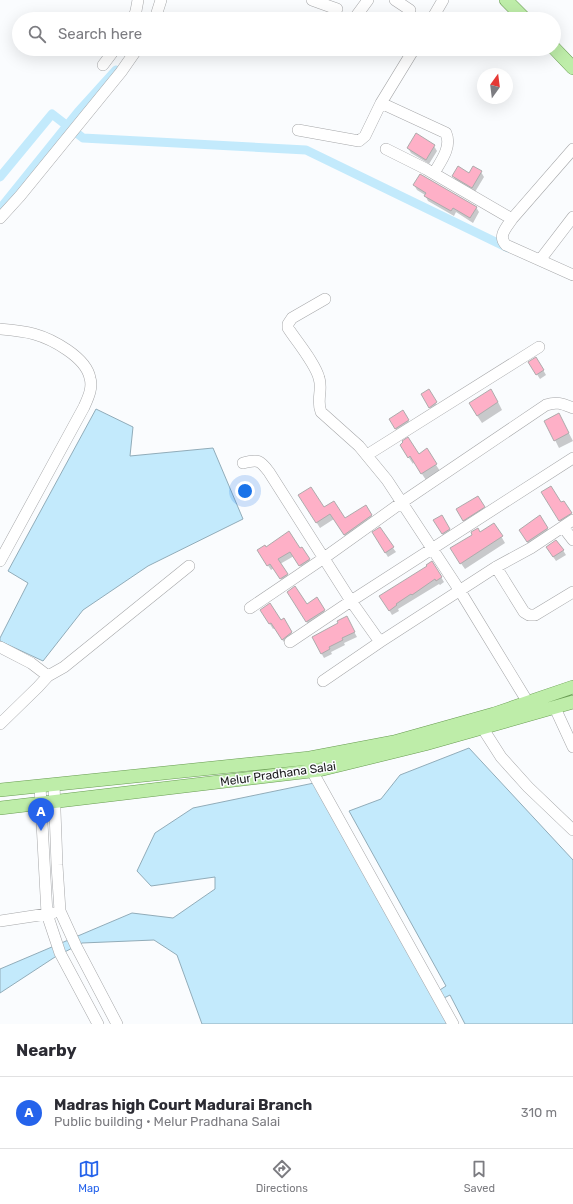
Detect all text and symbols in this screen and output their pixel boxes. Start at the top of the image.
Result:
search box [12,12,561,56]
icon: search [26,23,48,45]
text: Search here [58,25,142,43]
north arrow [477,68,513,104]
your location [235,481,255,501]
street label: Melur Pradhana Salai [219,759,337,789]
pin: A [28,798,54,831]
text: Nearby [16,1040,77,1060]
text: Madras high Court Madurai Branch [54,1096,312,1114]
text: A [24,1105,34,1120]
text: 310 m [521,1105,557,1120]
text: Public building · Melur Pradhana Salai [54,1114,280,1129]
tab: Map [78,1158,100,1195]
tab: Directions [256,1158,308,1195]
tab: Saved [464,1158,495,1195]

